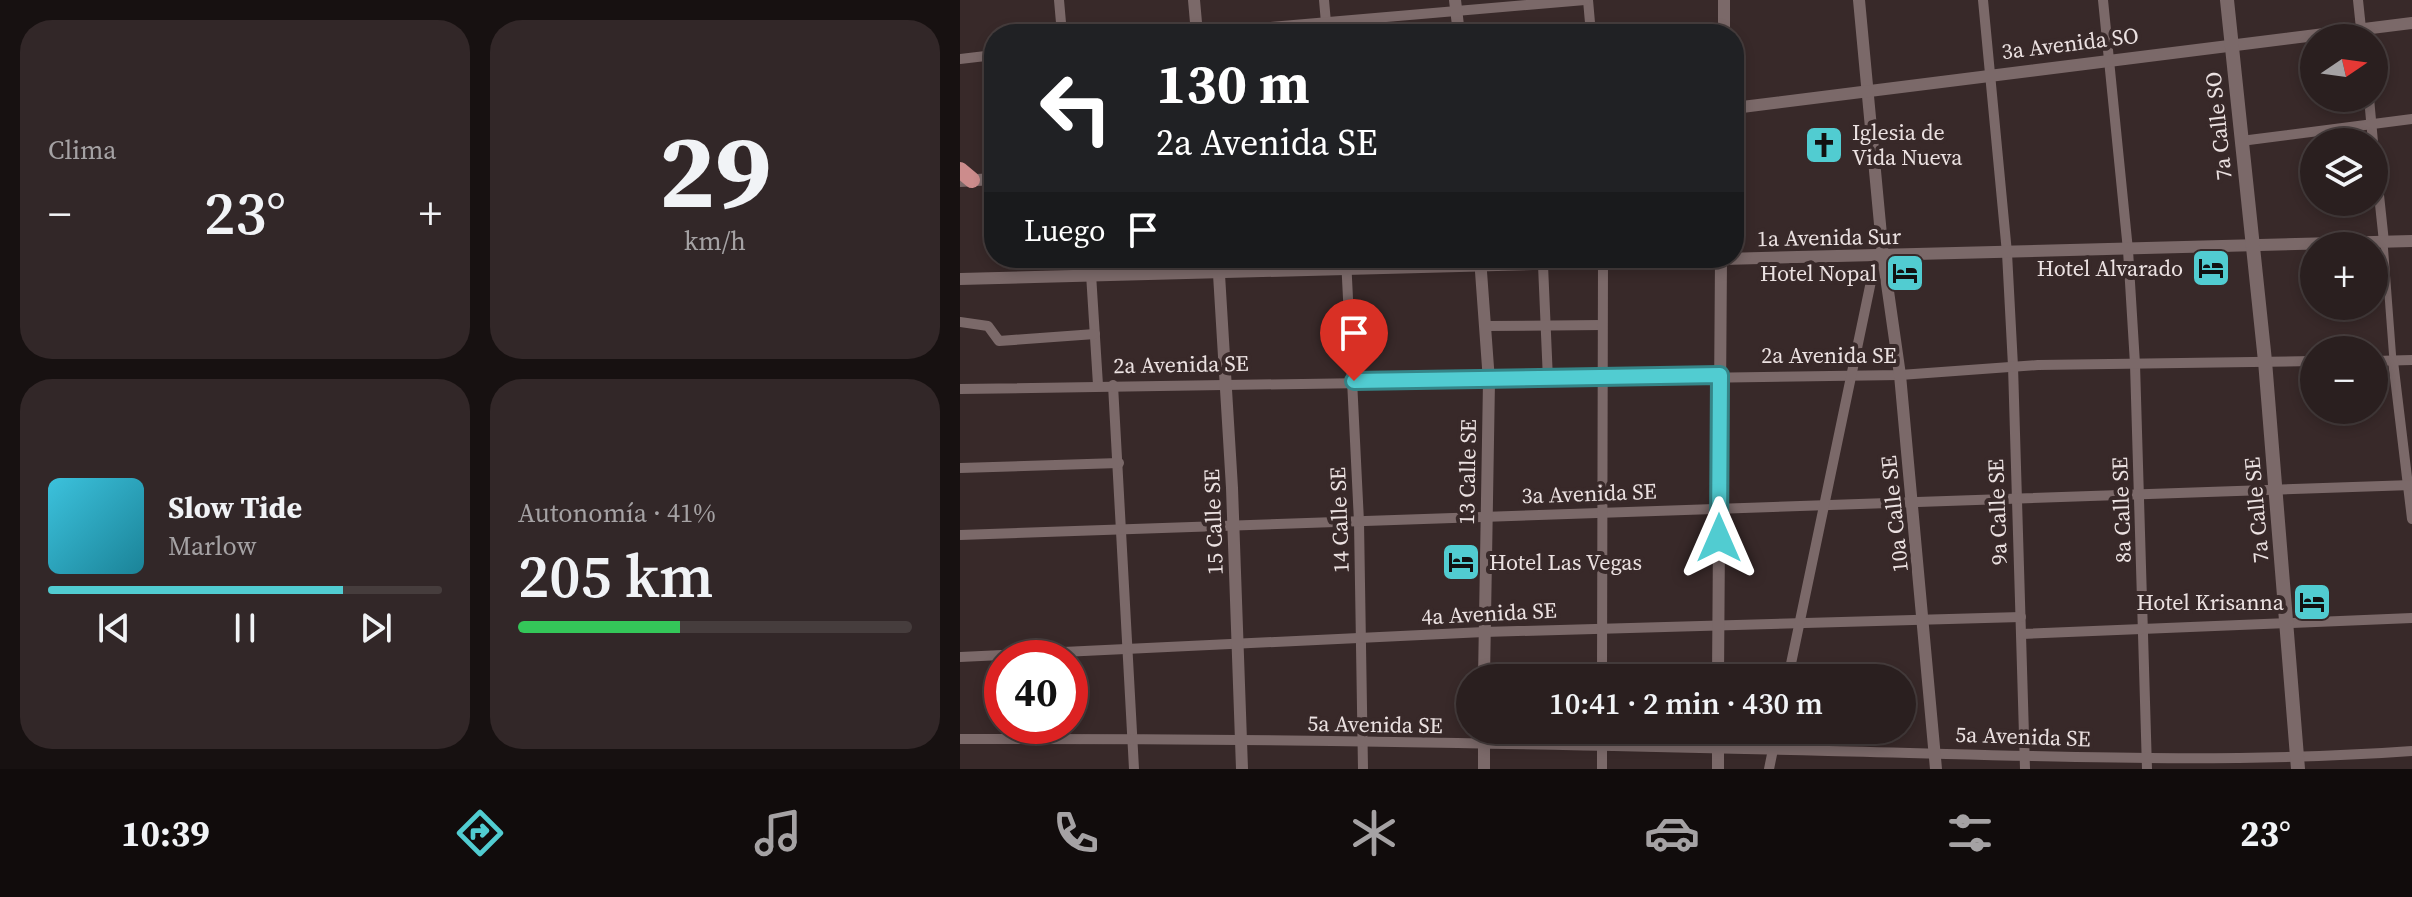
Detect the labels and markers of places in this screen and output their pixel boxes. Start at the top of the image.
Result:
place label: Iglesia de Vida Nueva [1852,117,1963,172]
church icon: Iglesia de Vida Nueva [1803,124,1845,166]
hotel icon: Hotel Alvarado [2190,247,2232,289]
hotel icon: Hotel Nopal [1884,252,1926,294]
place label: Hotel Alvarado [2037,253,2183,283]
place label: Hotel Nopal [1760,258,1877,288]
pin [1320,299,1388,381]
hotel icon: Hotel Las Vegas [1440,541,1482,583]
place label: Hotel Las Vegas [1489,547,1642,577]
hotel icon: Hotel Krisanna [2291,581,2333,623]
place label: Hotel Krisanna [2136,587,2285,617]

